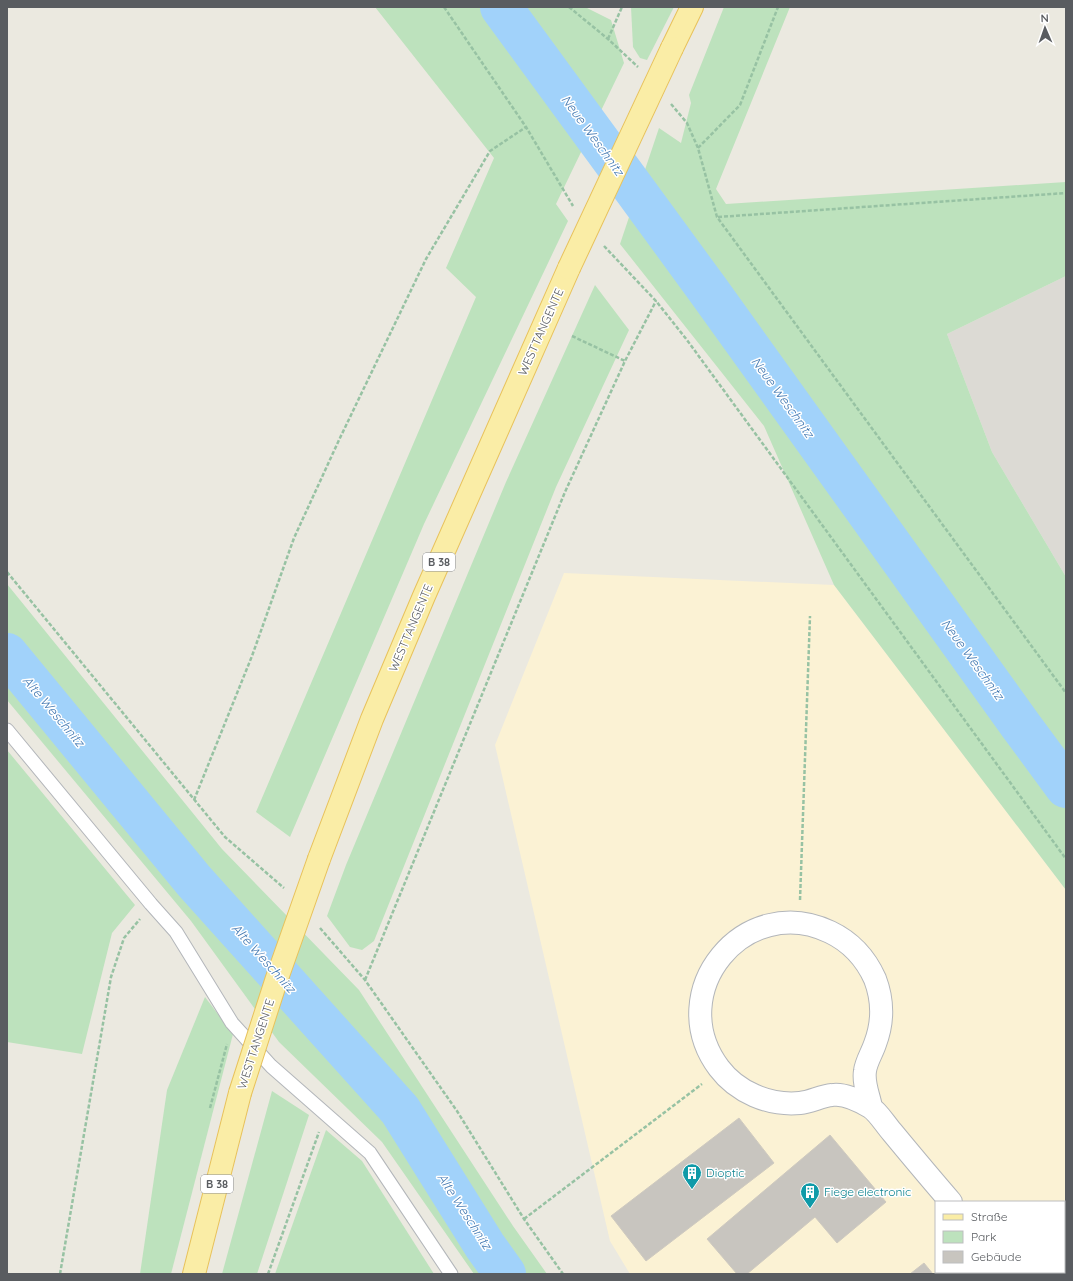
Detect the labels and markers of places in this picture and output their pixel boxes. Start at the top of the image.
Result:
building icon: Dioptic [681,1162,703,1190]
place label: Dioptic [706,1165,745,1180]
building icon: Fiege electronic [799,1181,821,1209]
place label: Fiege electronic [824,1184,911,1199]

